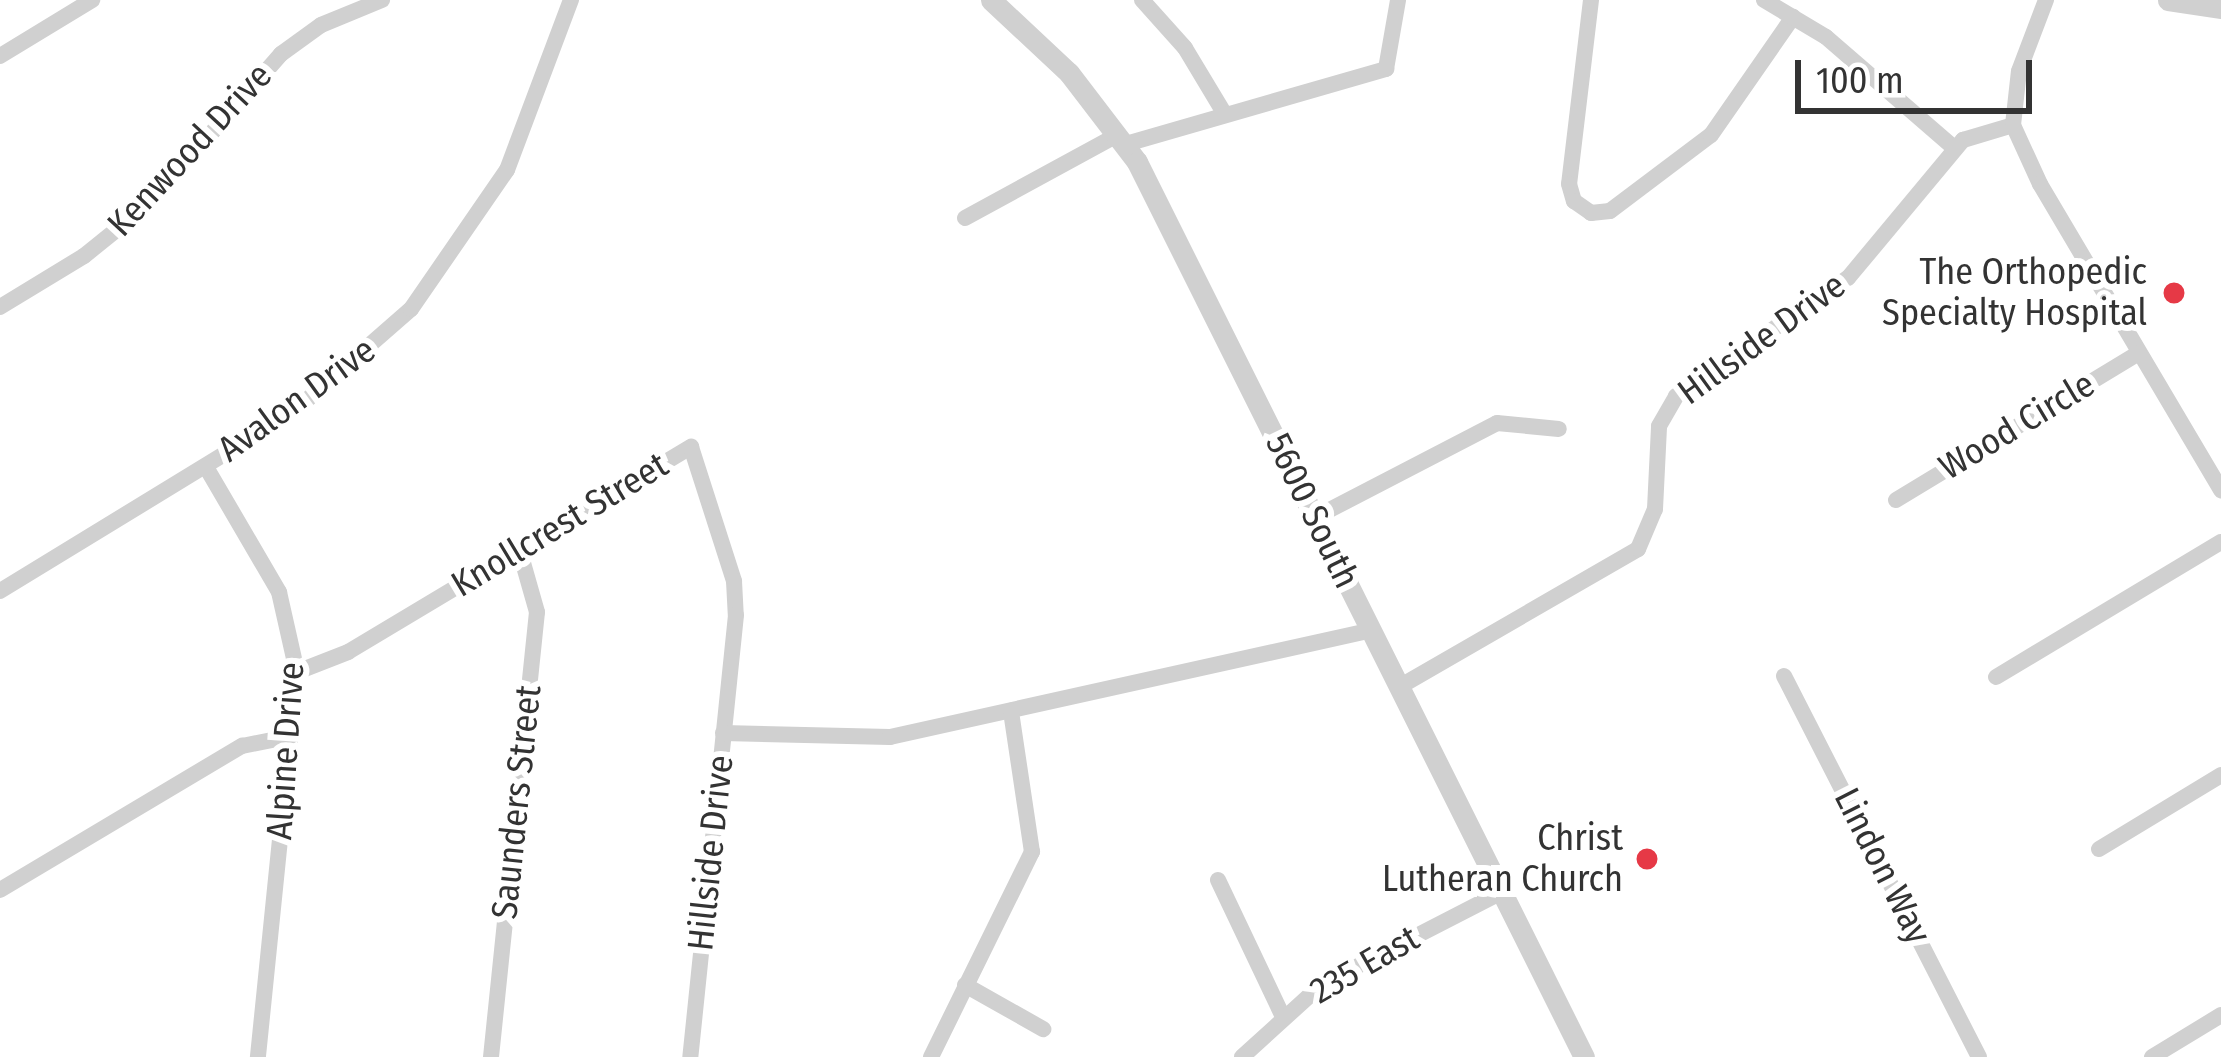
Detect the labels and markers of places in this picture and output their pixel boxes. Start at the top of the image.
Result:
place label: The Orthopedic Specialty Hospital [1882,250,2147,335]
marker: The Orthopedic Specialty Hospital [2158,277,2190,309]
place label: Christ Lutheran Church [1382,816,1623,901]
marker: Christ Lutheran Church [1634,846,1660,872]

